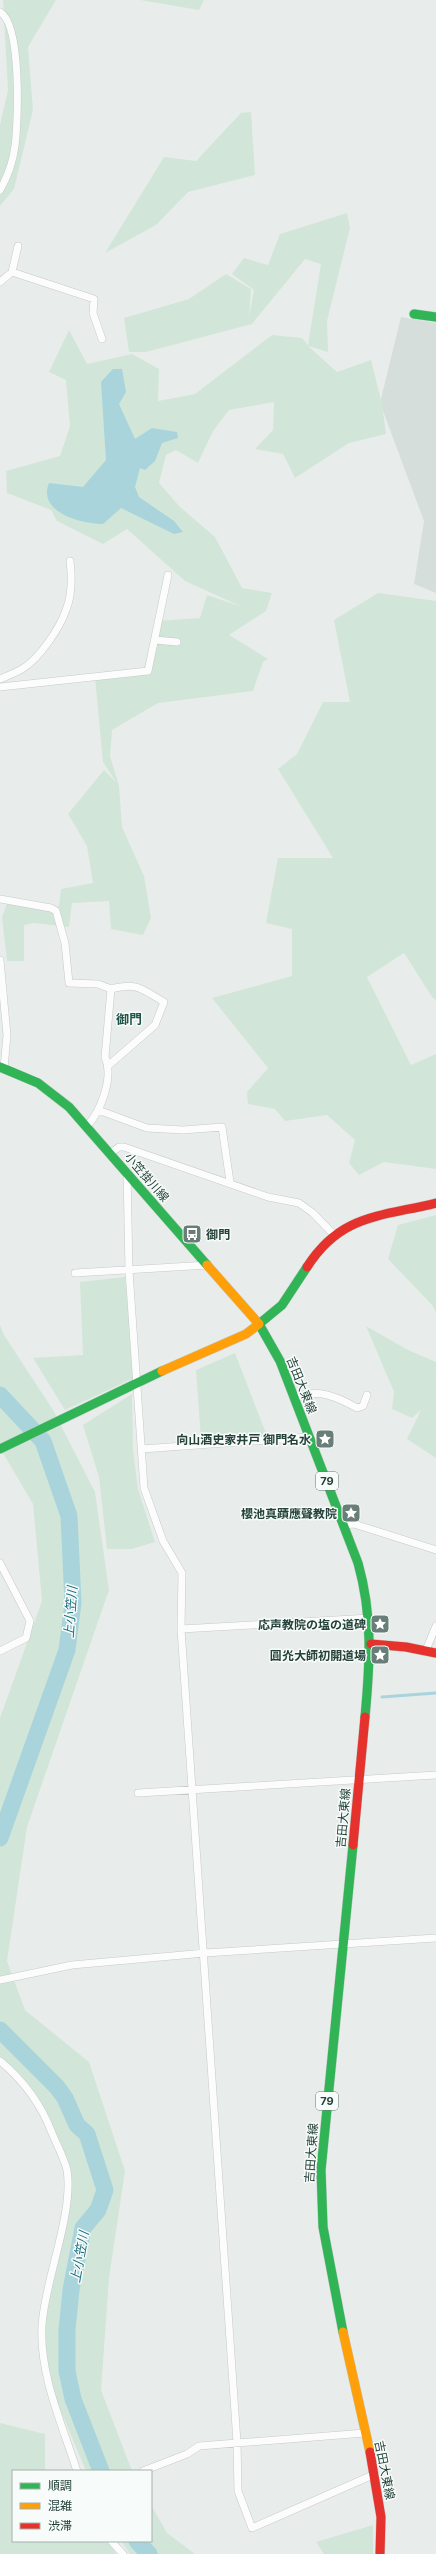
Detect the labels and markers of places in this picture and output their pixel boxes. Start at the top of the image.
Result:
bus stop icon: 御門 [181,1223,203,1245]
place label: 御門 [206,1227,230,1242]
place icon: 向山酒史家井戸 御門名水 [314,1428,336,1450]
place label: 向山酒史家井戸 御門名水 [176,1432,311,1447]
place icon: 櫻池真蹟應聲教院 [340,1502,362,1524]
place label: 櫻池真蹟應聲教院 [241,1506,337,1521]
place icon: 応声教院の塩の道碑 [369,1613,391,1635]
place label: 応声教院の塩の道碑 [258,1617,366,1632]
place icon: 圓灮大師初開道場 [369,1644,391,1666]
place label: 圓灮大師初開道場 [270,1648,366,1663]

